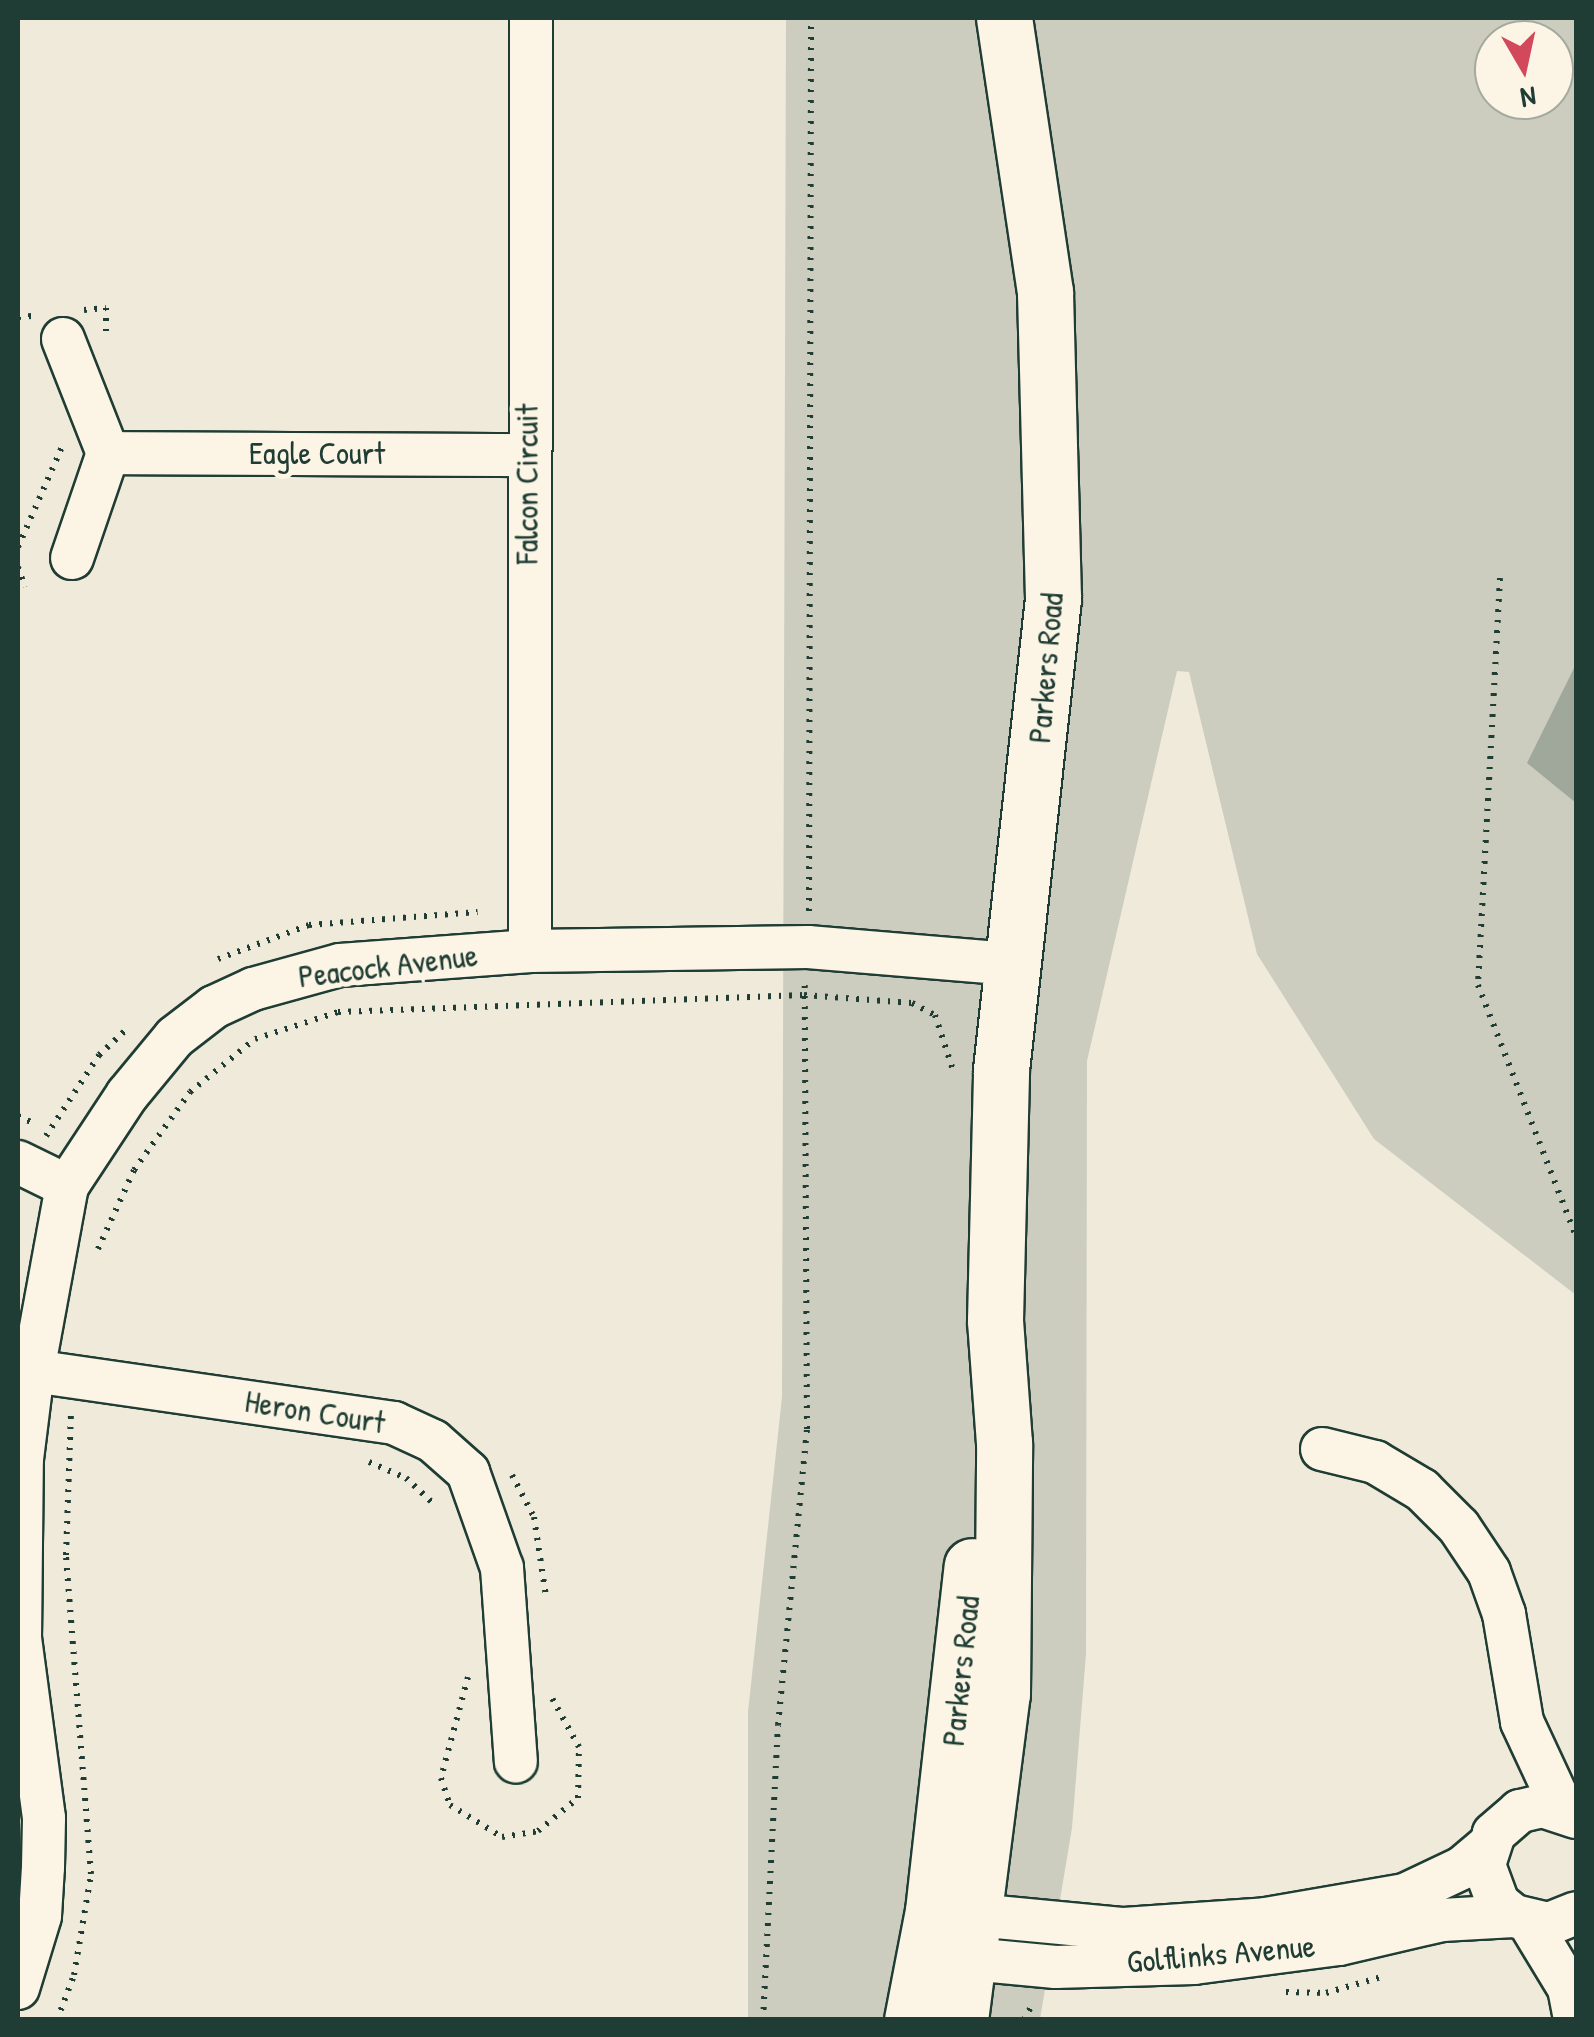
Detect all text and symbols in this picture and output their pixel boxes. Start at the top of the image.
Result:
north arrow [1474,20,1574,120]
text: N [1518,78,1539,118]
street label: Falcon Circuit [508,404,546,564]
street label: Eagle Court [249,434,385,472]
street label: Parkers Road [1020,591,1072,745]
street label: Peacock Avenue [296,936,480,996]
street label: Heron Court [242,1382,388,1442]
street label: Parkers Road [934,1594,988,1748]
street label: Golflinks Avenue [1125,1927,1317,1981]

